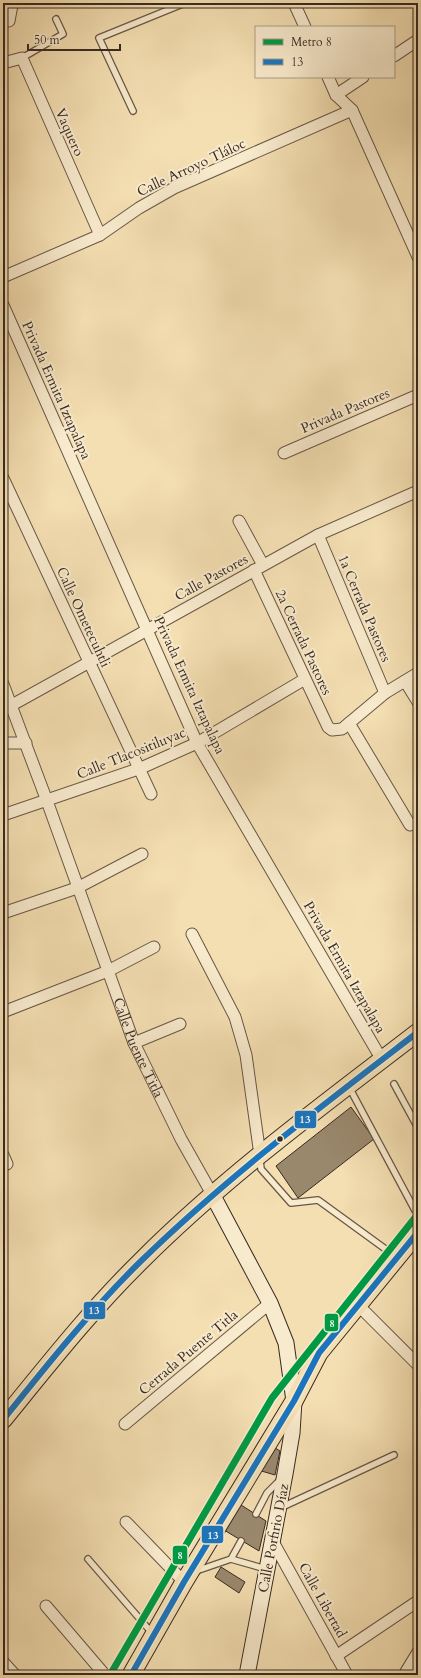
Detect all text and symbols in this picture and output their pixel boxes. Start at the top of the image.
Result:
scale bar [28,26,120,52]
legend [255,26,395,78]
text: 50 m [34,32,61,48]
text: Metro 8 [291,34,332,50]
text: 13 [291,54,303,70]
street label: Vaquero [51,105,89,160]
street label: Calle Arroyo Tláloc [134,134,249,201]
street label: Privada Ermita Iztapalapa [17,318,96,462]
street label: Privada Pastores [298,383,393,438]
street label: Calle Pastores [171,549,252,605]
street label: 1a Cerrada Pastores [333,552,396,665]
street label: Calle Ometecuhtli [52,564,115,671]
street label: 2a Cerrada Pastores [271,586,337,698]
street label: Privada Ermita Iztapalapa [149,613,230,757]
street label: Calle Tlacositiluyac [74,723,188,784]
street label: Privada Ermita Iztapalapa [299,898,390,1037]
street label: Calle Puente Titla [108,995,168,1101]
line badge: 13 [294,1110,317,1129]
text: 13 [299,1112,311,1127]
unlabelled marker [275,1134,285,1144]
line badge: 13 [83,1301,106,1320]
text: 13 [88,1303,100,1318]
street label: Cerrada Puente Titla [135,1305,242,1399]
line badge: 8 [324,1313,339,1332]
text: 8 [329,1316,335,1331]
street label: Calle Porfirio Díaz [254,1481,294,1594]
line badge: 13 [201,1525,224,1544]
text: 13 [207,1528,219,1543]
line badge: 8 [172,1545,188,1565]
text: 8 [177,1548,183,1563]
street label: Calle Libertad [294,1559,351,1642]

